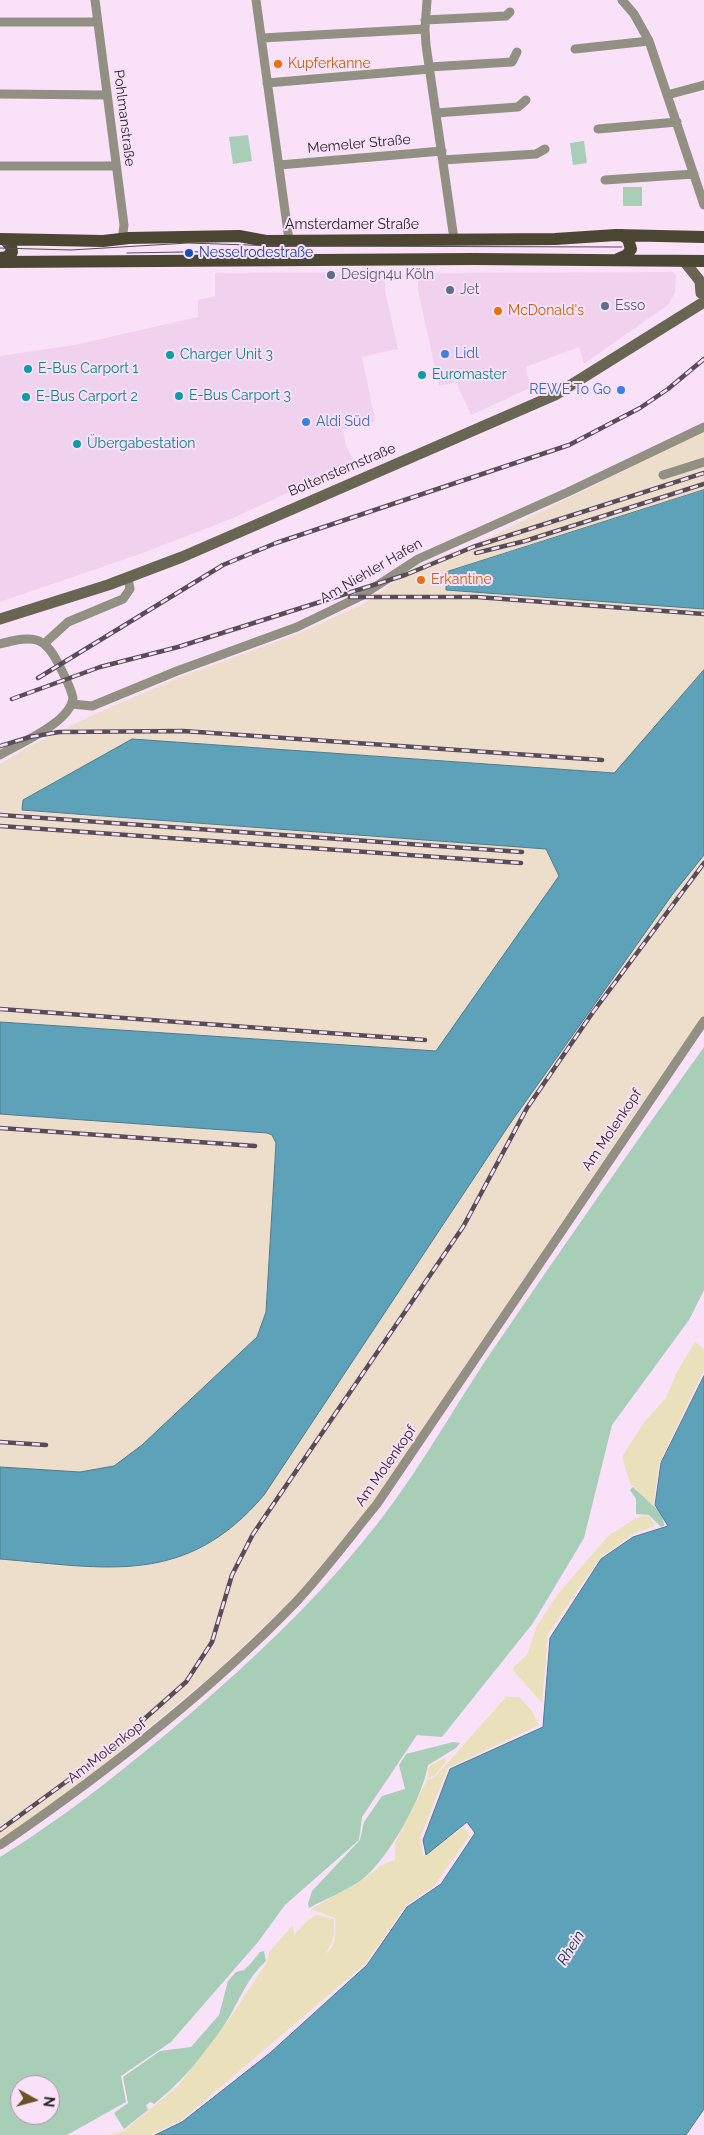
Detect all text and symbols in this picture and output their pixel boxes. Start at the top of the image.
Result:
place label: Kupferkanne [288,56,371,72]
marker: Kupferkanne [272,58,284,70]
street label: Pohlmanstraße [110,69,138,167]
street label: Memeler Straße [307,131,411,157]
street label: Amsterdamer Straße [285,217,419,233]
place label: Nesselrodestraße [199,245,313,261]
marker: Nesselrodestraße [183,247,195,259]
place label: Design4u Köln [341,267,434,283]
marker: Design4u Köln [325,269,337,281]
place label: Jet [460,282,479,298]
marker: Jet [444,284,456,296]
place label: Esso [615,298,645,314]
marker: Esso [599,300,611,312]
place label: McDonald's [508,303,584,319]
marker: McDonald's [492,305,504,317]
place label: Lidl [455,346,479,362]
place label: Charger Unit 3 [180,347,273,363]
marker: Lidl [439,348,451,360]
marker: Charger Unit 3 [164,349,176,361]
place label: E-Bus Carport 1 [38,361,139,377]
marker: E-Bus Carport 1 [22,363,34,375]
place label: Euromaster [432,367,507,383]
marker: Euromaster [416,369,428,381]
place label: REWE To Go [529,382,611,398]
marker: REWE To Go [615,384,627,396]
place label: E-Bus Carport 3 [189,388,291,404]
place label: E-Bus Carport 2 [36,389,138,405]
marker: E-Bus Carport 3 [173,390,185,402]
marker: E-Bus Carport 2 [20,391,32,403]
place label: Aldi Süd [316,414,370,430]
marker: Aldi Süd [300,416,312,428]
place label: Übergabestation [87,436,195,452]
marker: Übergabestation [71,438,83,450]
street label: Boltensternstraße [286,440,398,500]
street label: Am Niehler Hafen [317,535,425,607]
place label: Erkantine [431,572,492,588]
marker: Erkantine [415,574,427,586]
street label: Am Molenkopf [578,1086,646,1174]
street label: Am Molenkopf [352,1422,420,1510]
street label: Am Molenkopf [64,1715,150,1787]
water label: Rhein [553,1927,589,1969]
north arrow [10,2075,60,2125]
text: N [40,2095,57,2108]

